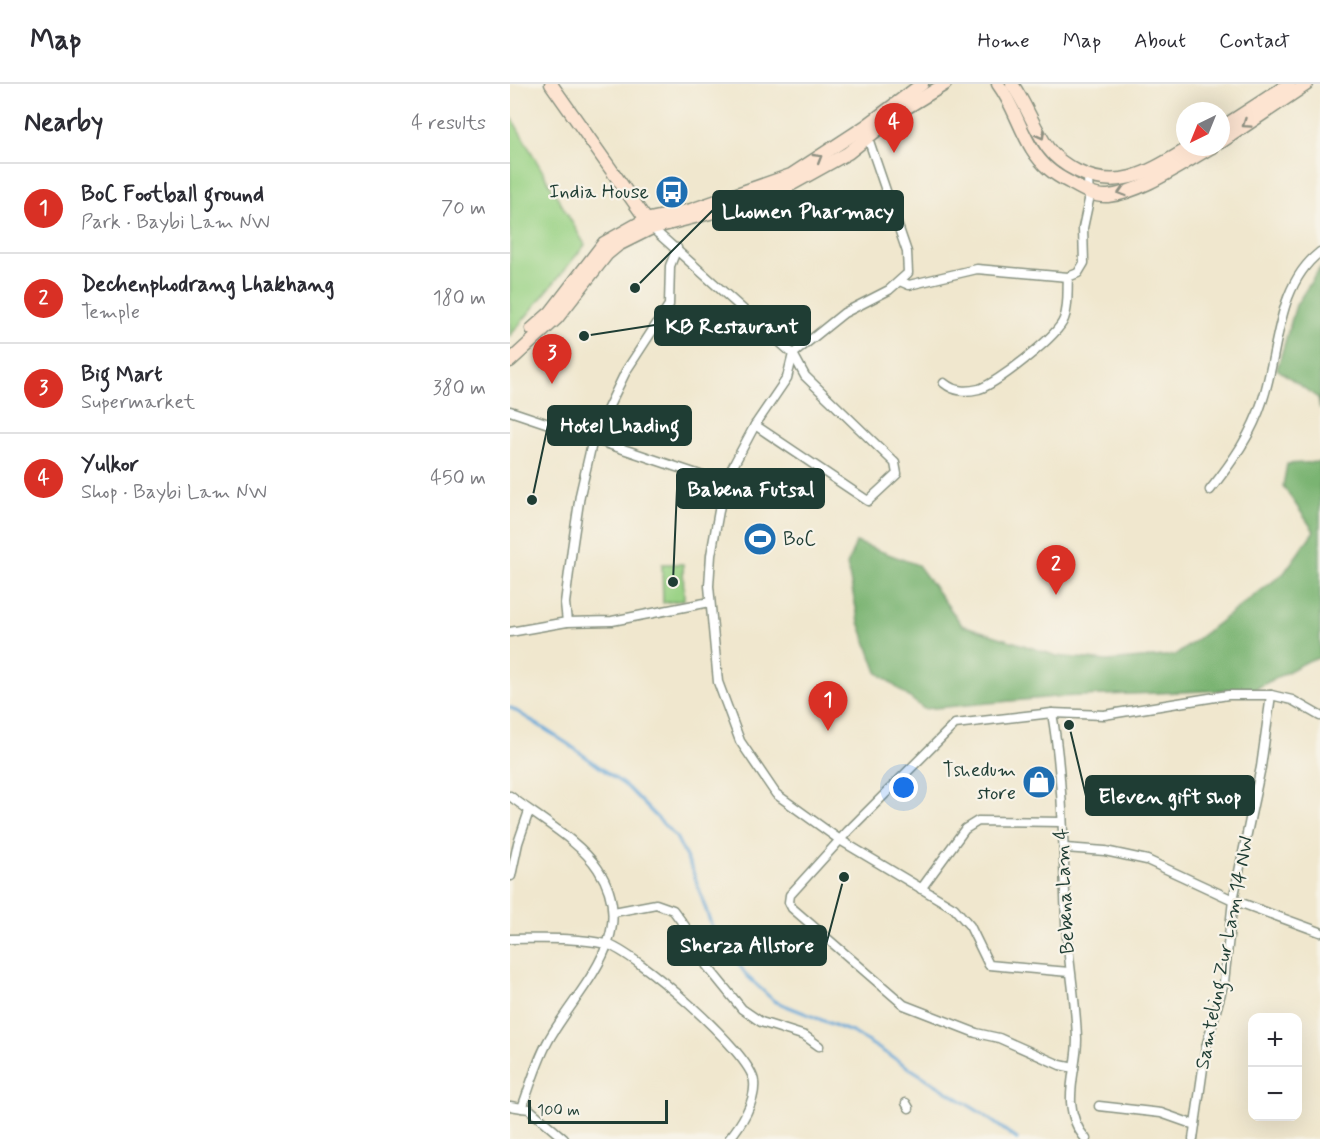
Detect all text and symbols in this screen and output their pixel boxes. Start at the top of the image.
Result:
text: Map [30,23,81,60]
text: Home [978,27,1030,55]
text: Map [1063,27,1101,55]
text: About [1134,27,1186,55]
text: Contact [1219,27,1290,55]
north arrow [1176,102,1230,156]
pin: 4 [874,104,914,153]
text: Nearby [24,106,103,140]
text: 4 results [411,110,486,137]
one-way arrow [1242,117,1253,128]
one-way arrow [1034,129,1045,139]
one-way arrow [812,154,822,166]
bus stop icon: India House [654,174,690,210]
place label: India House [549,179,649,206]
text: BoC Football ground [81,181,264,209]
one-way arrow [1117,184,1128,197]
callout: Lhomen Pharmacy [713,191,903,230]
text: 1 [39,195,48,222]
text: 70 m [441,195,486,222]
text: Lhomen Pharmacy [722,198,894,226]
text: Park · Baybi Lam NW [81,209,270,236]
text: Dechenphodrang Lhakhang [81,271,334,299]
text: 2 [39,285,48,312]
text: 180 m [433,285,486,312]
text: Temple [81,299,140,326]
callout: KB Restaurant [655,306,810,345]
text: KB Restaurant [665,313,799,341]
pin: 3 [532,334,572,384]
text: Big Mart [81,361,162,389]
text: 3 [39,375,48,402]
text: 380 m [433,375,486,402]
text: Supermarket [81,389,195,416]
callout: Hotel Lhading [548,406,691,445]
text: Hotel Lhading [560,412,680,442]
text: Yulkor [81,451,139,479]
text: 4 [38,465,49,492]
text: 450 m [430,465,486,492]
callout: Babena Futsal [677,469,824,508]
text: Babena Futsal [688,476,814,504]
text: Shop · Baybi Lam NW [81,479,267,506]
sports icon: BoC [742,521,778,557]
place label: BoC [783,526,816,553]
pin: 2 [1036,546,1076,595]
pin: 1 [808,682,848,731]
place label: Tshedum store [942,757,1016,807]
shop icon: Tshedum store [1021,764,1057,800]
your location [889,773,918,802]
callout: Eleven gift shop [1086,776,1254,815]
text: Eleven gift shop [1098,783,1242,811]
street label: Bebena Lam 4 [1048,827,1082,955]
street label: Samteling Zur Lam 14 NW [1189,834,1263,1072]
callout: Sherza Allstore [668,926,826,965]
text: Sherza Allstore [680,932,814,960]
map controls [1248,1013,1302,1121]
button: + [1248,1013,1302,1067]
button: − [1248,1067,1302,1121]
scale bar [528,1097,668,1124]
text: 100 m [537,1100,580,1121]

